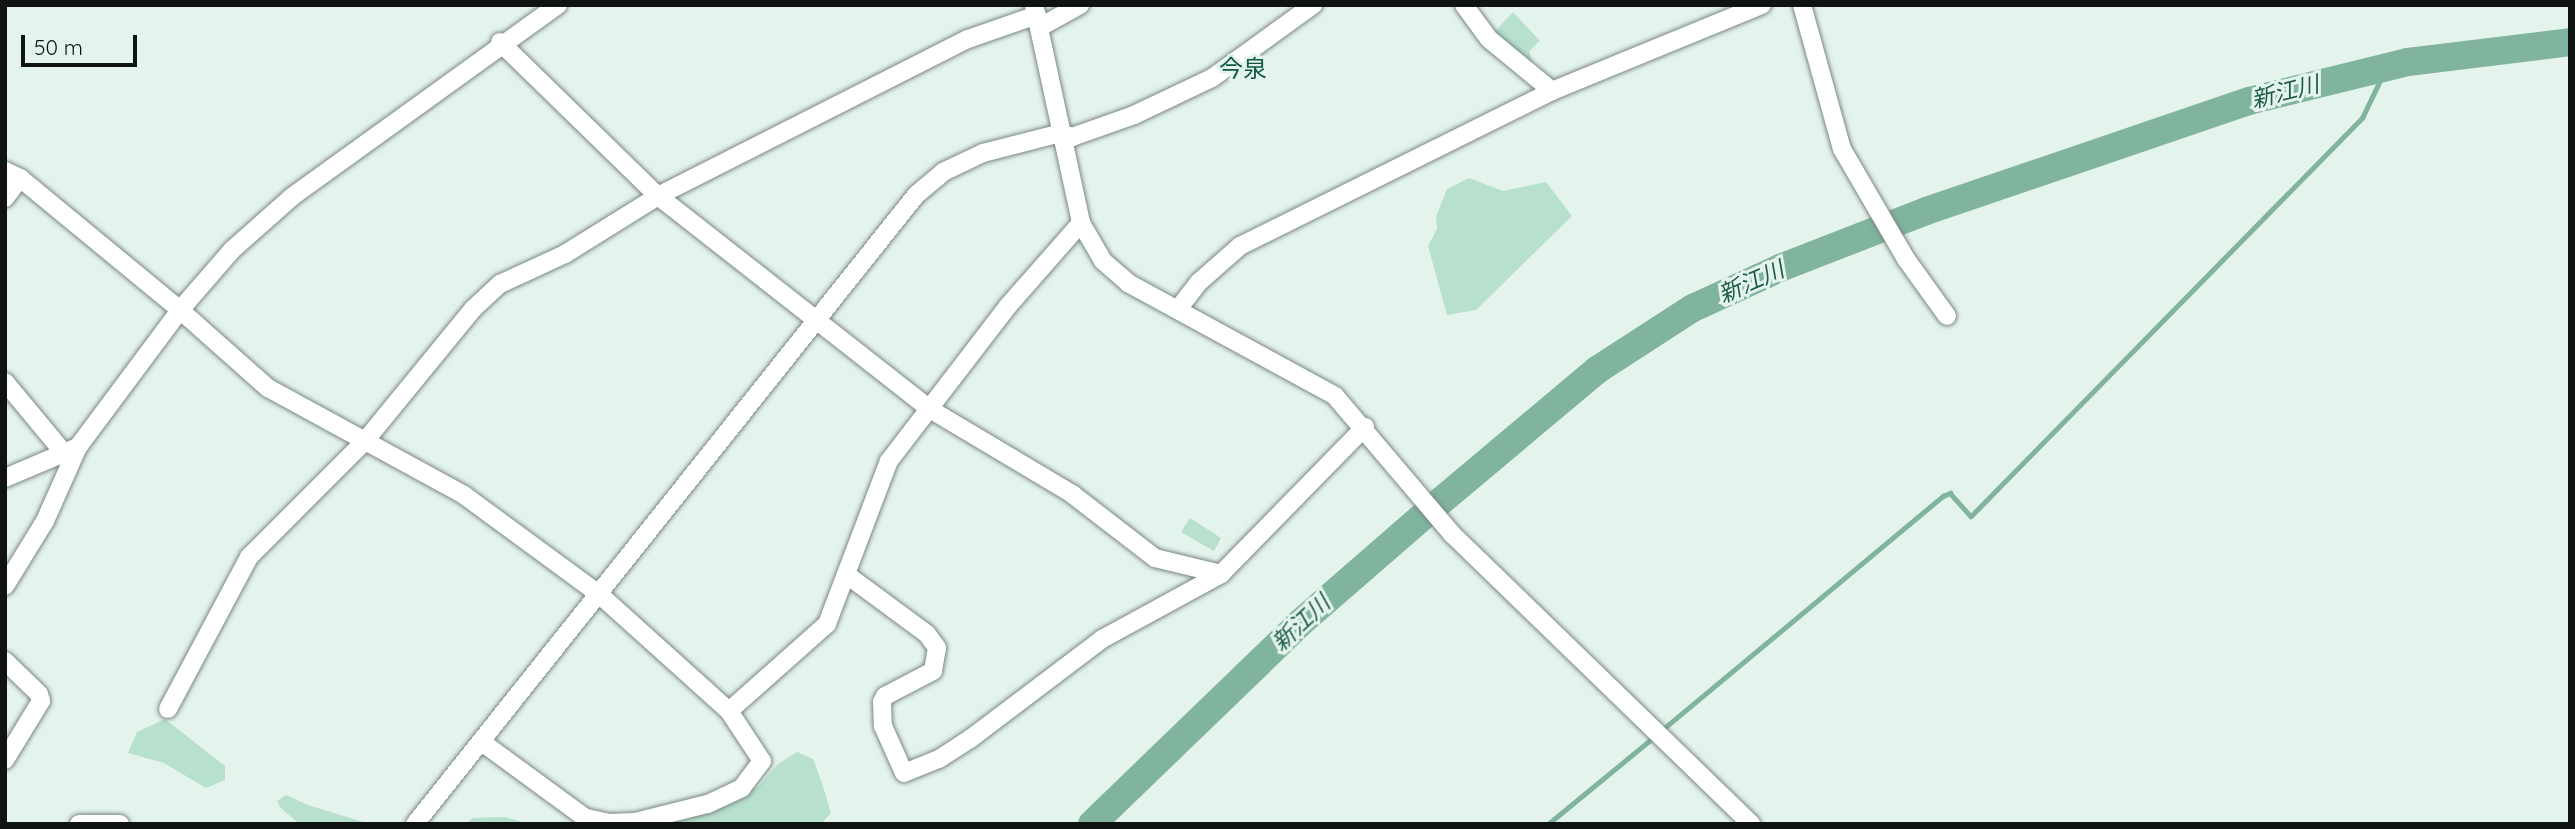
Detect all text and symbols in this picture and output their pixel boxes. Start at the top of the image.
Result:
scale bar [24,21,140,65]
text: 50 m [34,34,83,60]
district label: 今泉 [1219,55,1267,83]
water label: 新江川 [2248,70,2322,114]
water label: 新江川 [1714,255,1788,309]
water label: 新江川 [1266,589,1336,657]

